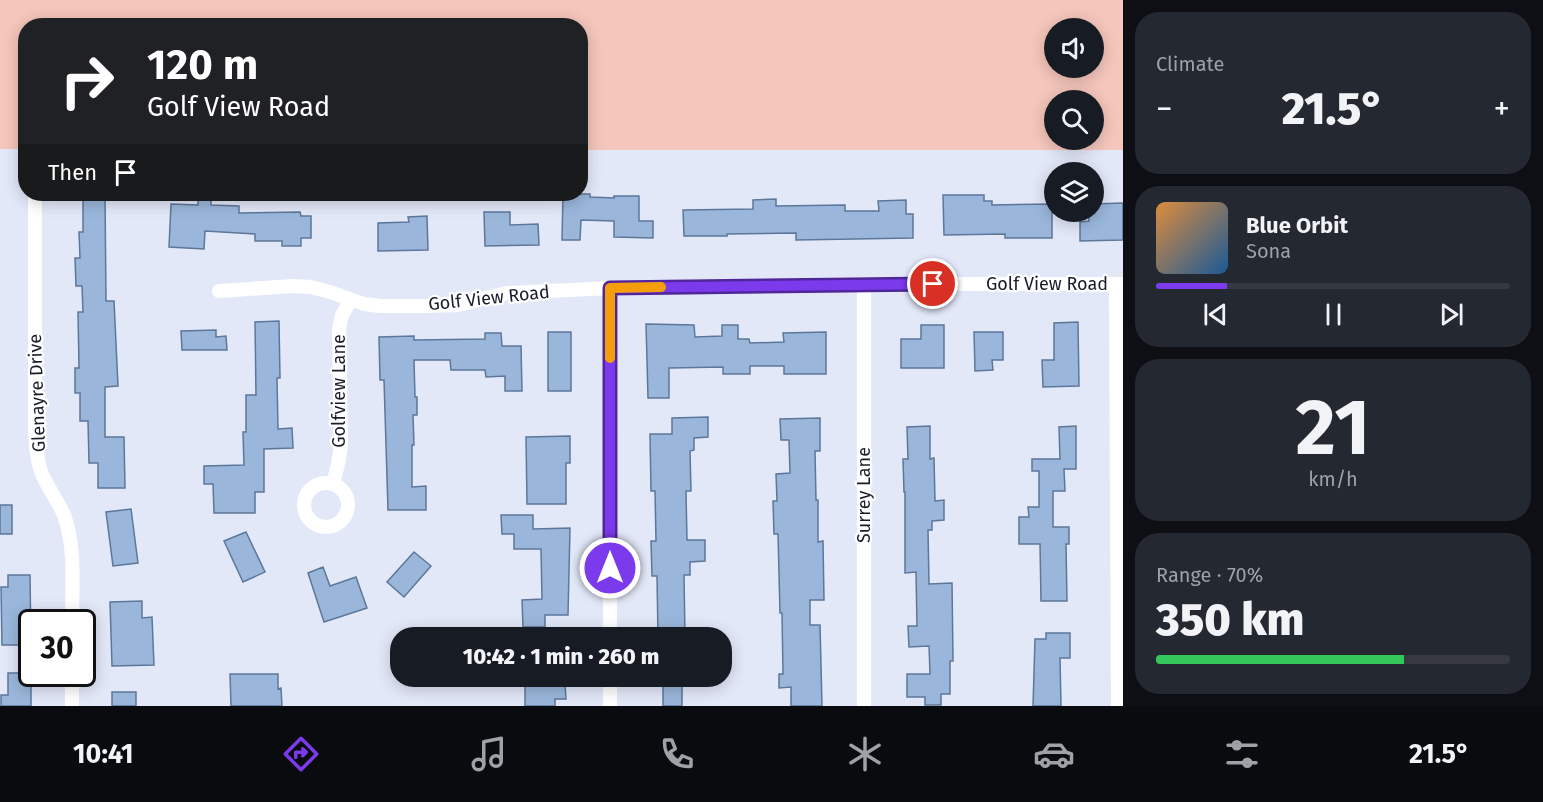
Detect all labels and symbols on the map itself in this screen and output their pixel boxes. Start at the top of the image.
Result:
pin [907,258,958,309]
street label: Golf View Road [986,273,1108,295]
street label: Golf View Road [427,281,551,315]
street label: Glenayre Drive [24,333,50,453]
street label: Golfview Lane [328,334,350,448]
street label: Surrey Lane [853,447,875,543]
position arrow [578,536,642,600]
speed limit sign: 30 [18,609,96,687]

